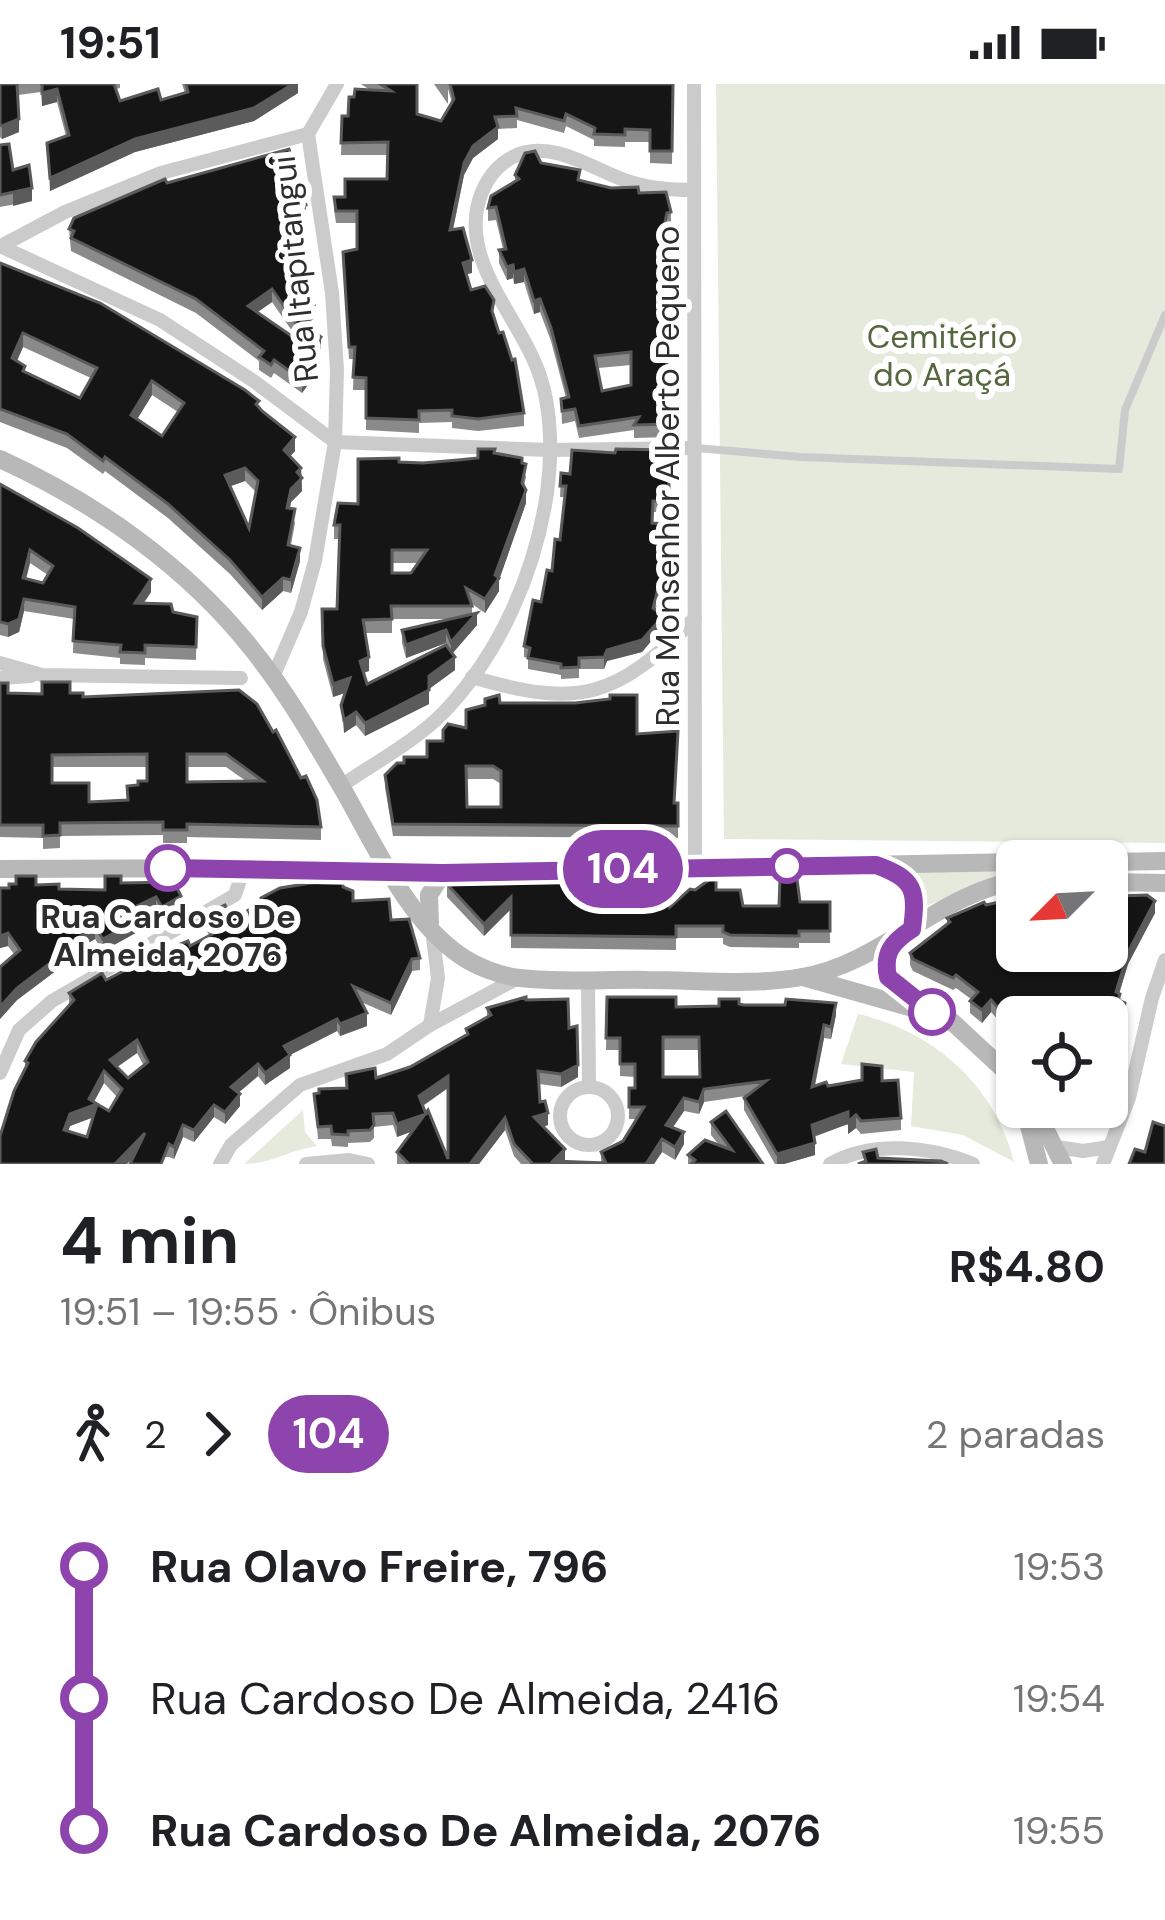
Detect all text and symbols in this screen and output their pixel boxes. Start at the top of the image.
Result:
text: 19:51 [60,13,161,72]
street label: Rua Itapitangui [262,154,328,384]
street label: Rua Monsenhor Alberto Pequeno [646,226,689,726]
park label: Cemitério do Araçá [867,315,1017,396]
line badge: 104 [554,830,692,908]
north arrow [996,840,1128,972]
map controls [996,840,1128,1128]
text: 104 [587,841,659,896]
marker: Rua Cardoso De Almeida, 2076 [146,846,190,890]
unlabelled marker [771,850,803,882]
place label: Rua Cardoso De Almeida, 2076 [40,895,296,976]
unlabelled marker [910,990,954,1034]
button: locate [996,996,1128,1128]
text: 4 min [60,1198,239,1283]
text: R$4.80 [949,1237,1105,1296]
text: 19:51 – 19:55 · Ônibus [60,1286,436,1337]
icon: walk [60,1401,126,1467]
icon: forward [184,1401,250,1467]
text: 104 [292,1406,365,1461]
text: 2 [144,1409,166,1460]
text: 2 paradas [926,1409,1105,1460]
text: Rua Olavo Freire, 796 [150,1537,609,1596]
text: 19:53 [1014,1541,1105,1592]
text: Rua Cardoso De Almeida, 2416 [150,1669,780,1728]
text: 19:54 [1013,1673,1105,1724]
text: Rua Cardoso De Almeida, 2076 [150,1801,822,1860]
text: 19:55 [1013,1805,1105,1856]

